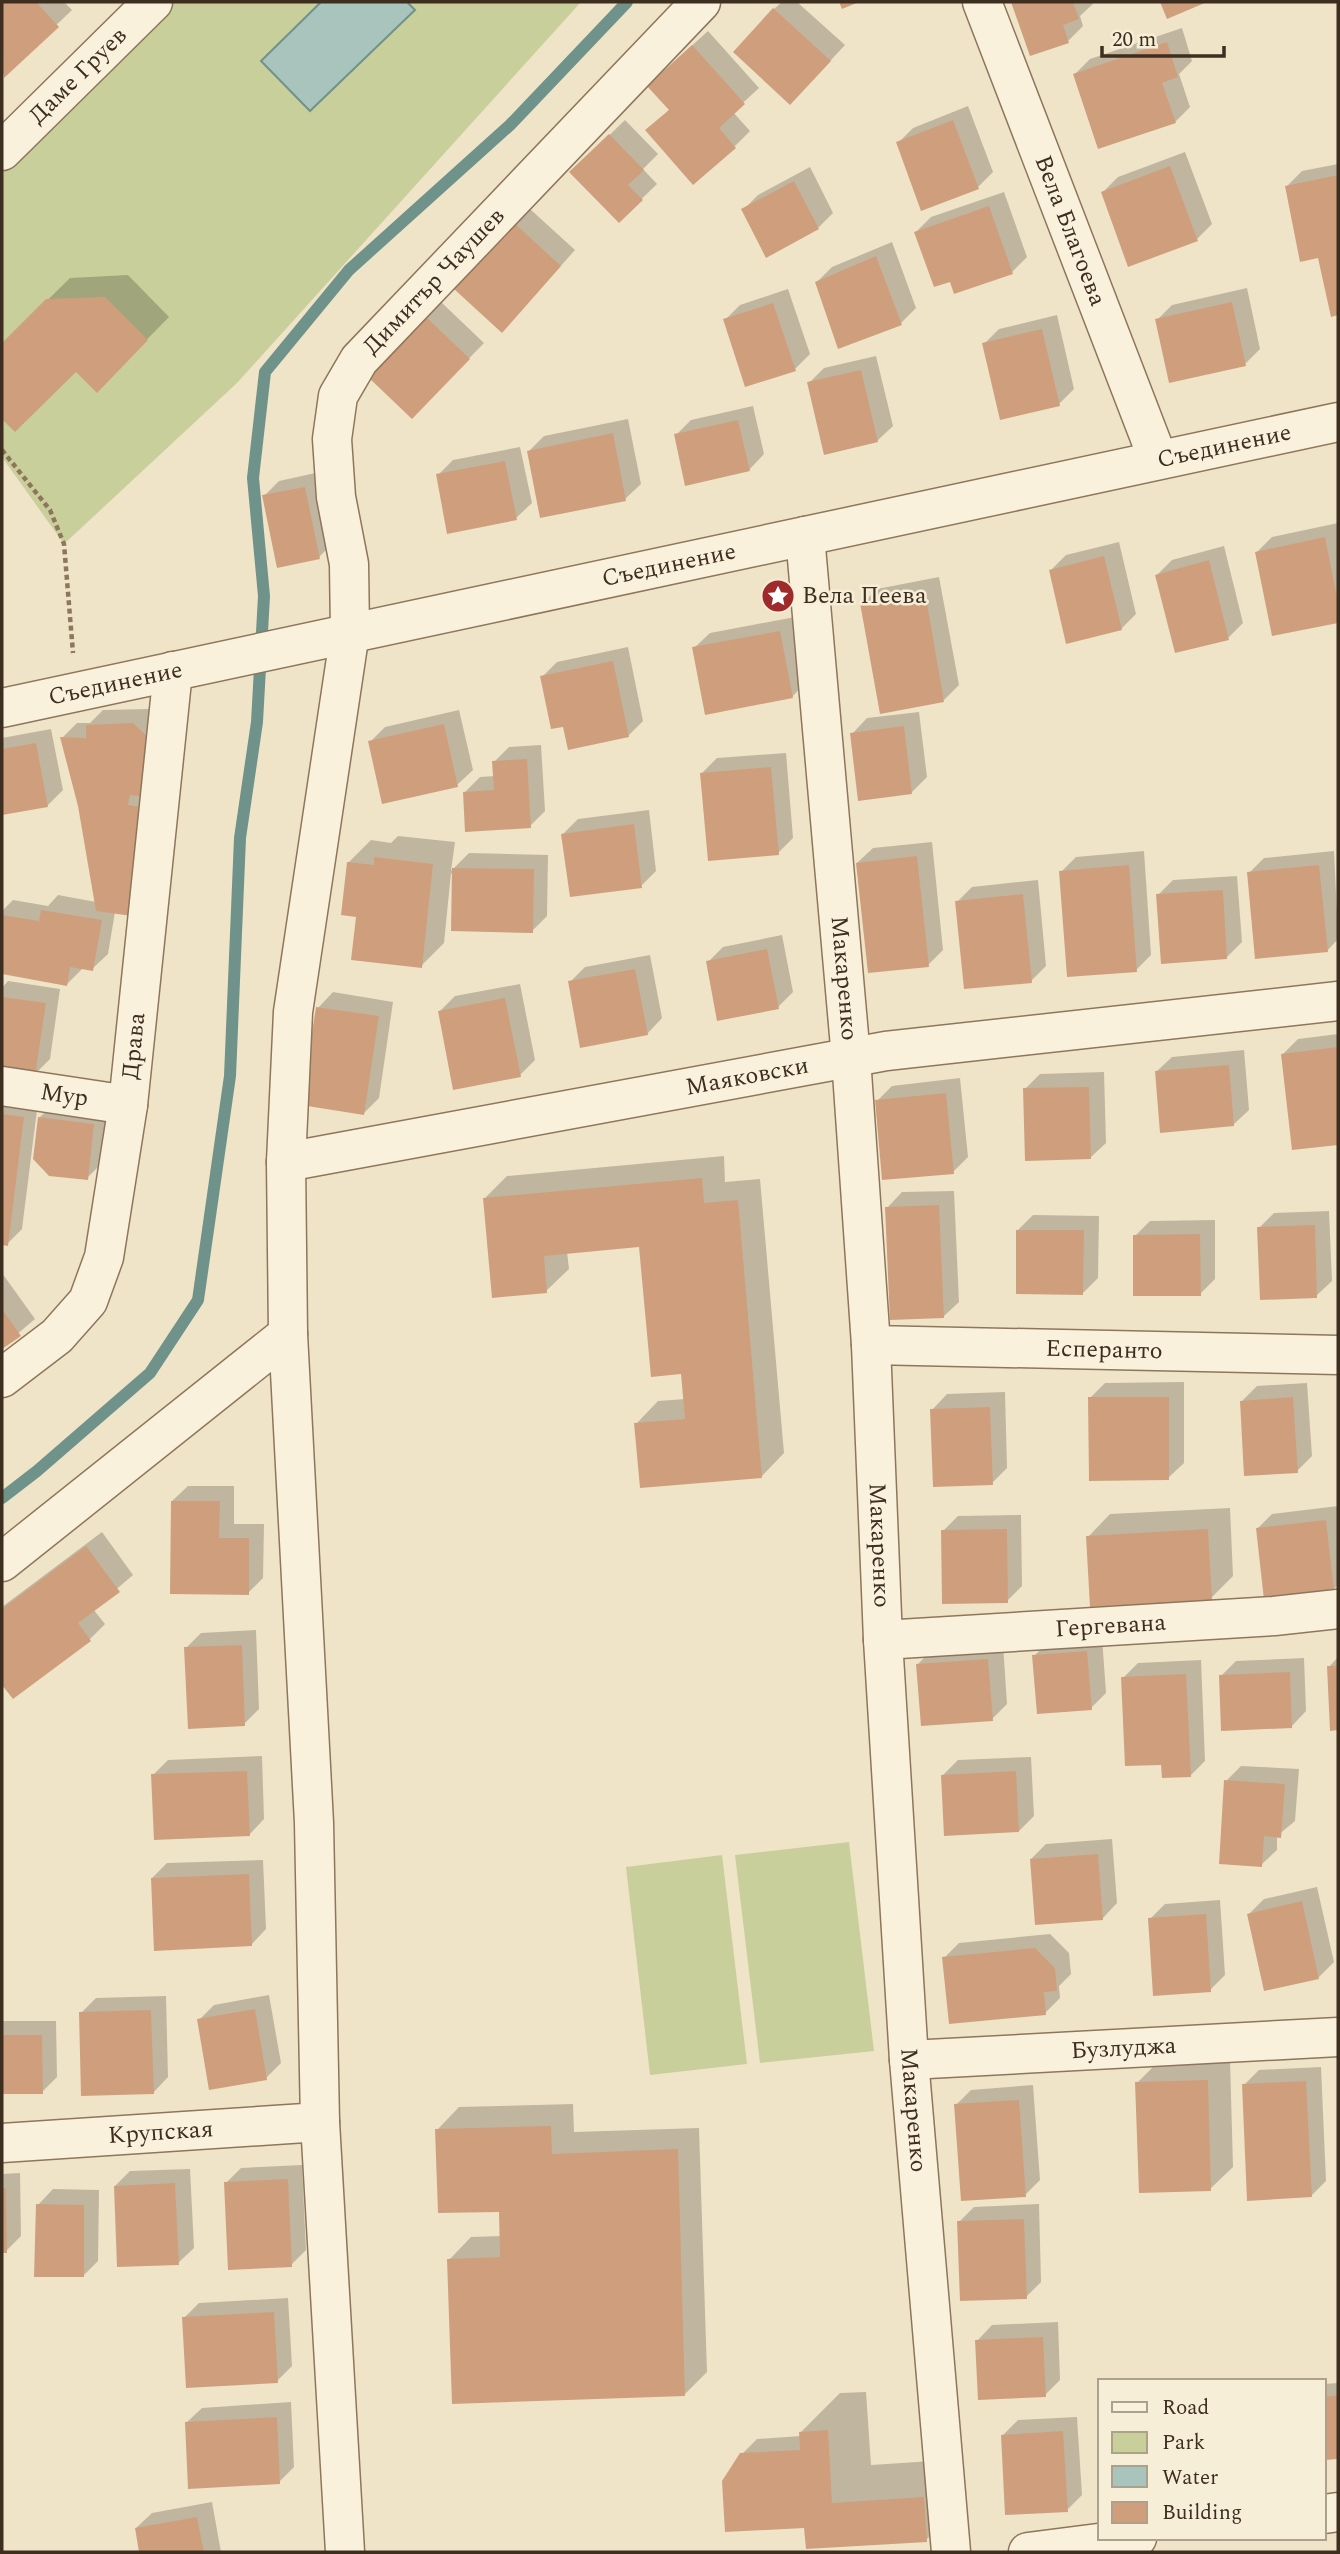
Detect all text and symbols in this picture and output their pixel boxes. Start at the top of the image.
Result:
scale bar [1102,14,1224,58]
street label: Даме Груев [21,19,136,133]
text: 20 m [1112,24,1156,56]
street label: Вела Благоева [1025,150,1116,312]
street label: Димитър Чаушев [355,200,513,363]
street label: Съединение [1154,414,1295,478]
street label: Съединение [598,533,739,597]
place icon: Вела Пеева [759,577,797,615]
place label: Вела Пеева [802,578,927,614]
street label: Съединение [45,652,186,716]
street label: Макаренко [821,914,867,1042]
street label: Драва [113,1010,156,1081]
street label: Маяковски [683,1048,812,1106]
street label: Мур [38,1074,91,1117]
street label: Есперанто [1045,1331,1163,1369]
street label: Макаренко [859,1482,900,1608]
street label: Гергевана [1054,1605,1167,1647]
street label: Бузлуджа [1070,2028,1178,2069]
street label: Макаренко [890,2047,937,2174]
street label: Крупская [107,2111,214,2154]
legend [1098,2379,1326,2540]
text: Road [1162,2392,1209,2424]
text: Park [1162,2427,1206,2459]
text: Water [1162,2462,1218,2494]
text: Building [1162,2497,1242,2529]

